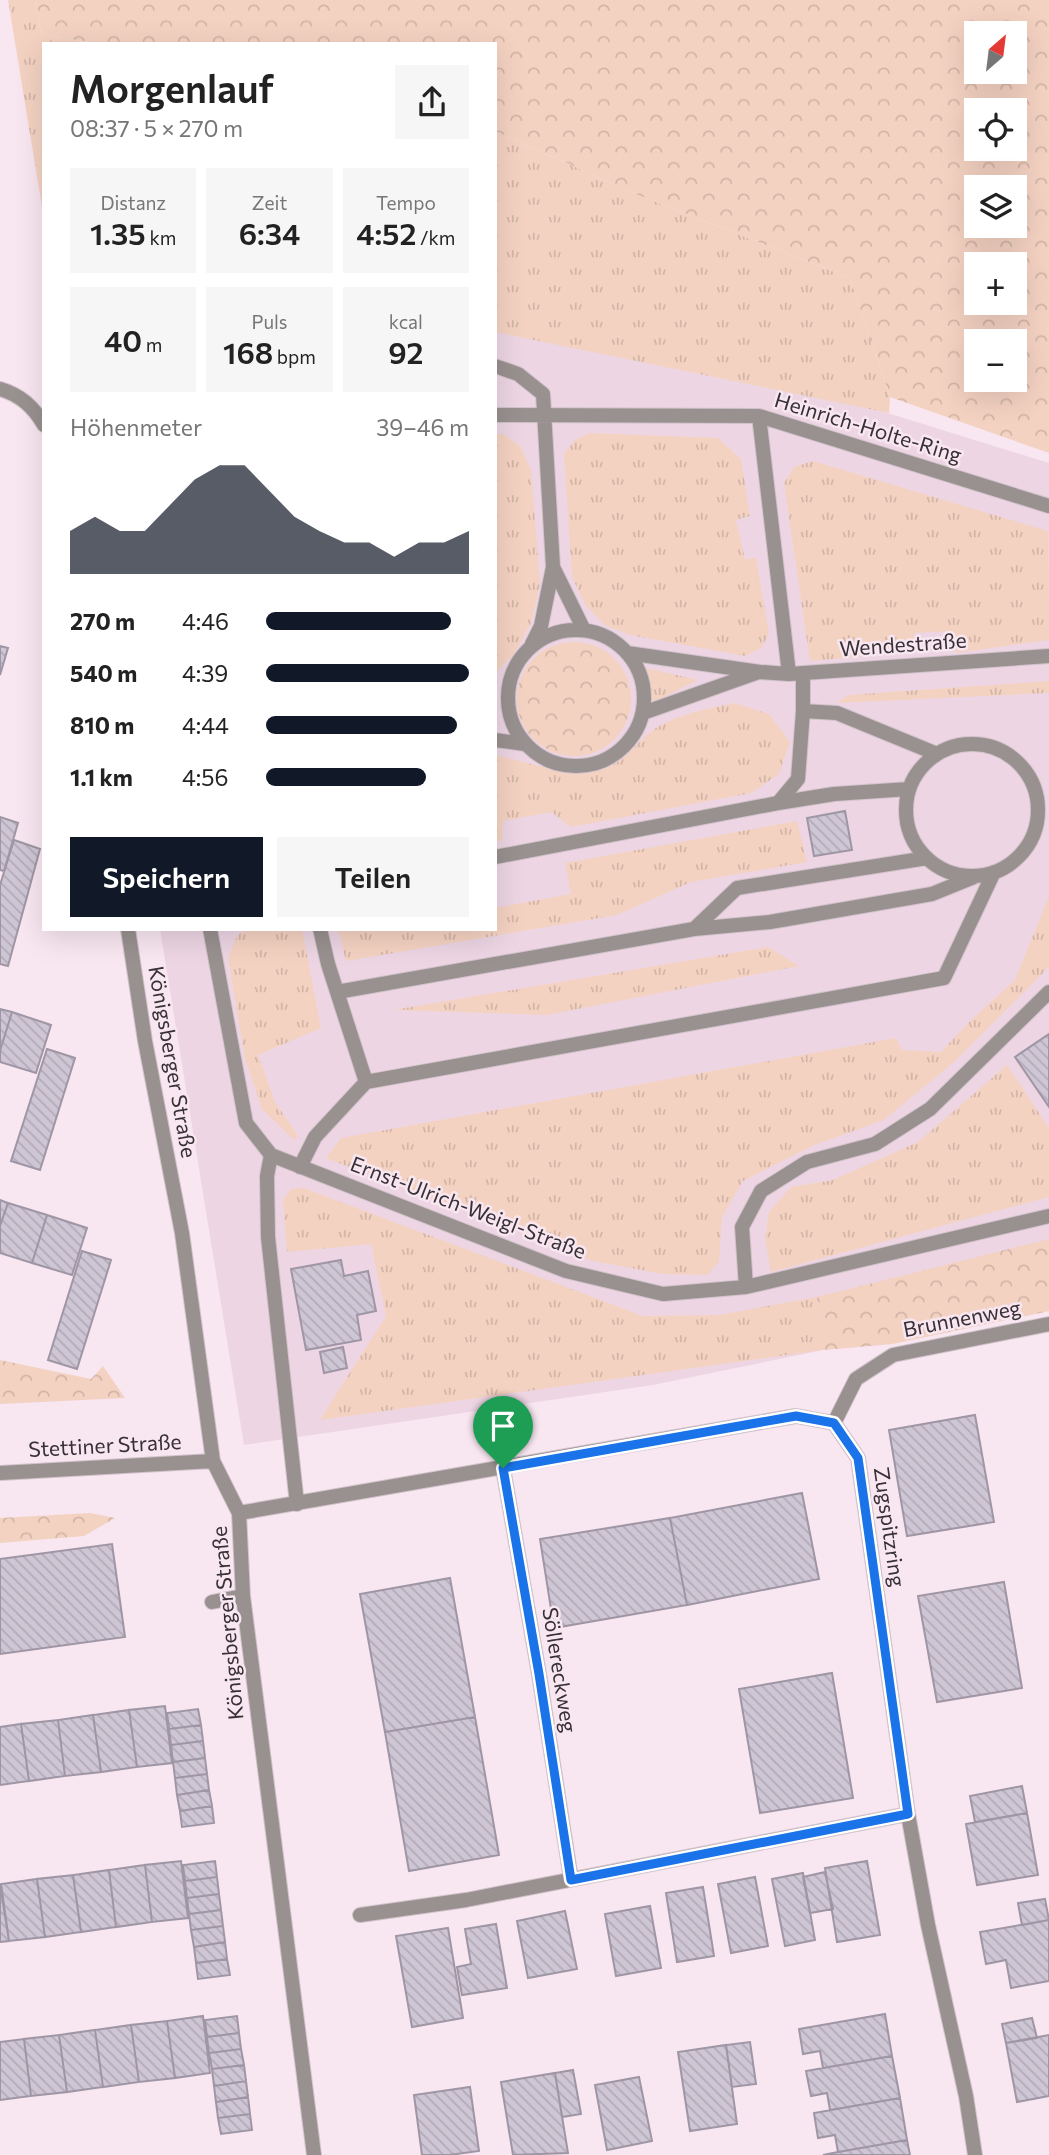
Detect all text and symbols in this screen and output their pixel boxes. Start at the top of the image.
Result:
north arrow [964,21,1027,84]
map controls [964,21,1027,392]
text: Morgenlauf [70,64,274,111]
button: share [395,65,469,139]
button: locate [964,98,1027,161]
text: 08:37 · 5 × 270 m [70,114,243,142]
button: layers [964,175,1027,238]
text: Distanz [100,191,166,214]
text: Zeit [252,191,287,214]
text: Tempo [376,191,436,214]
text: 1.35 [90,214,146,251]
text: 6:34 [239,214,300,251]
text: 4:52 [356,214,416,251]
text: km [146,226,176,249]
text: /km [416,226,455,249]
button: + [964,252,1027,315]
text: Puls [251,310,288,333]
text: kcal [389,310,423,333]
text: 40 [104,321,142,358]
button: − [964,329,1027,392]
text: m [142,333,162,356]
text: 168 [223,333,273,370]
text: 92 [388,333,423,370]
text: bpm [273,345,316,368]
street label: Heinrich-Holte-Ring [772,386,965,467]
text: Höhenmeter [70,413,202,441]
text: 39–46 m [376,413,469,441]
text: 270 m [70,607,135,635]
text: 4:46 [182,607,229,635]
street label: Wendestraße [839,627,967,660]
text: 540 m [70,659,137,687]
text: 4:39 [182,659,228,687]
text: 810 m [70,711,134,739]
text: 4:44 [182,711,229,739]
text: 1.1 km [70,763,133,791]
text: 4:56 [182,763,228,791]
button: Speichern [70,837,263,917]
button: Teilen [277,837,469,917]
street label: Königsberger Straße [144,964,203,1160]
street label: Ernst-Ulrich-Weigl-Straße [347,1150,590,1263]
street label: Brunnenweg [901,1294,1023,1341]
pin [473,1396,533,1468]
icon: arrive [484,1407,522,1445]
street label: Stettiner Straße [28,1428,182,1461]
street label: Zugspitzring [870,1465,911,1588]
street label: Königsberger Straße [206,1525,247,1721]
street label: Söllereckweg [538,1605,583,1734]

